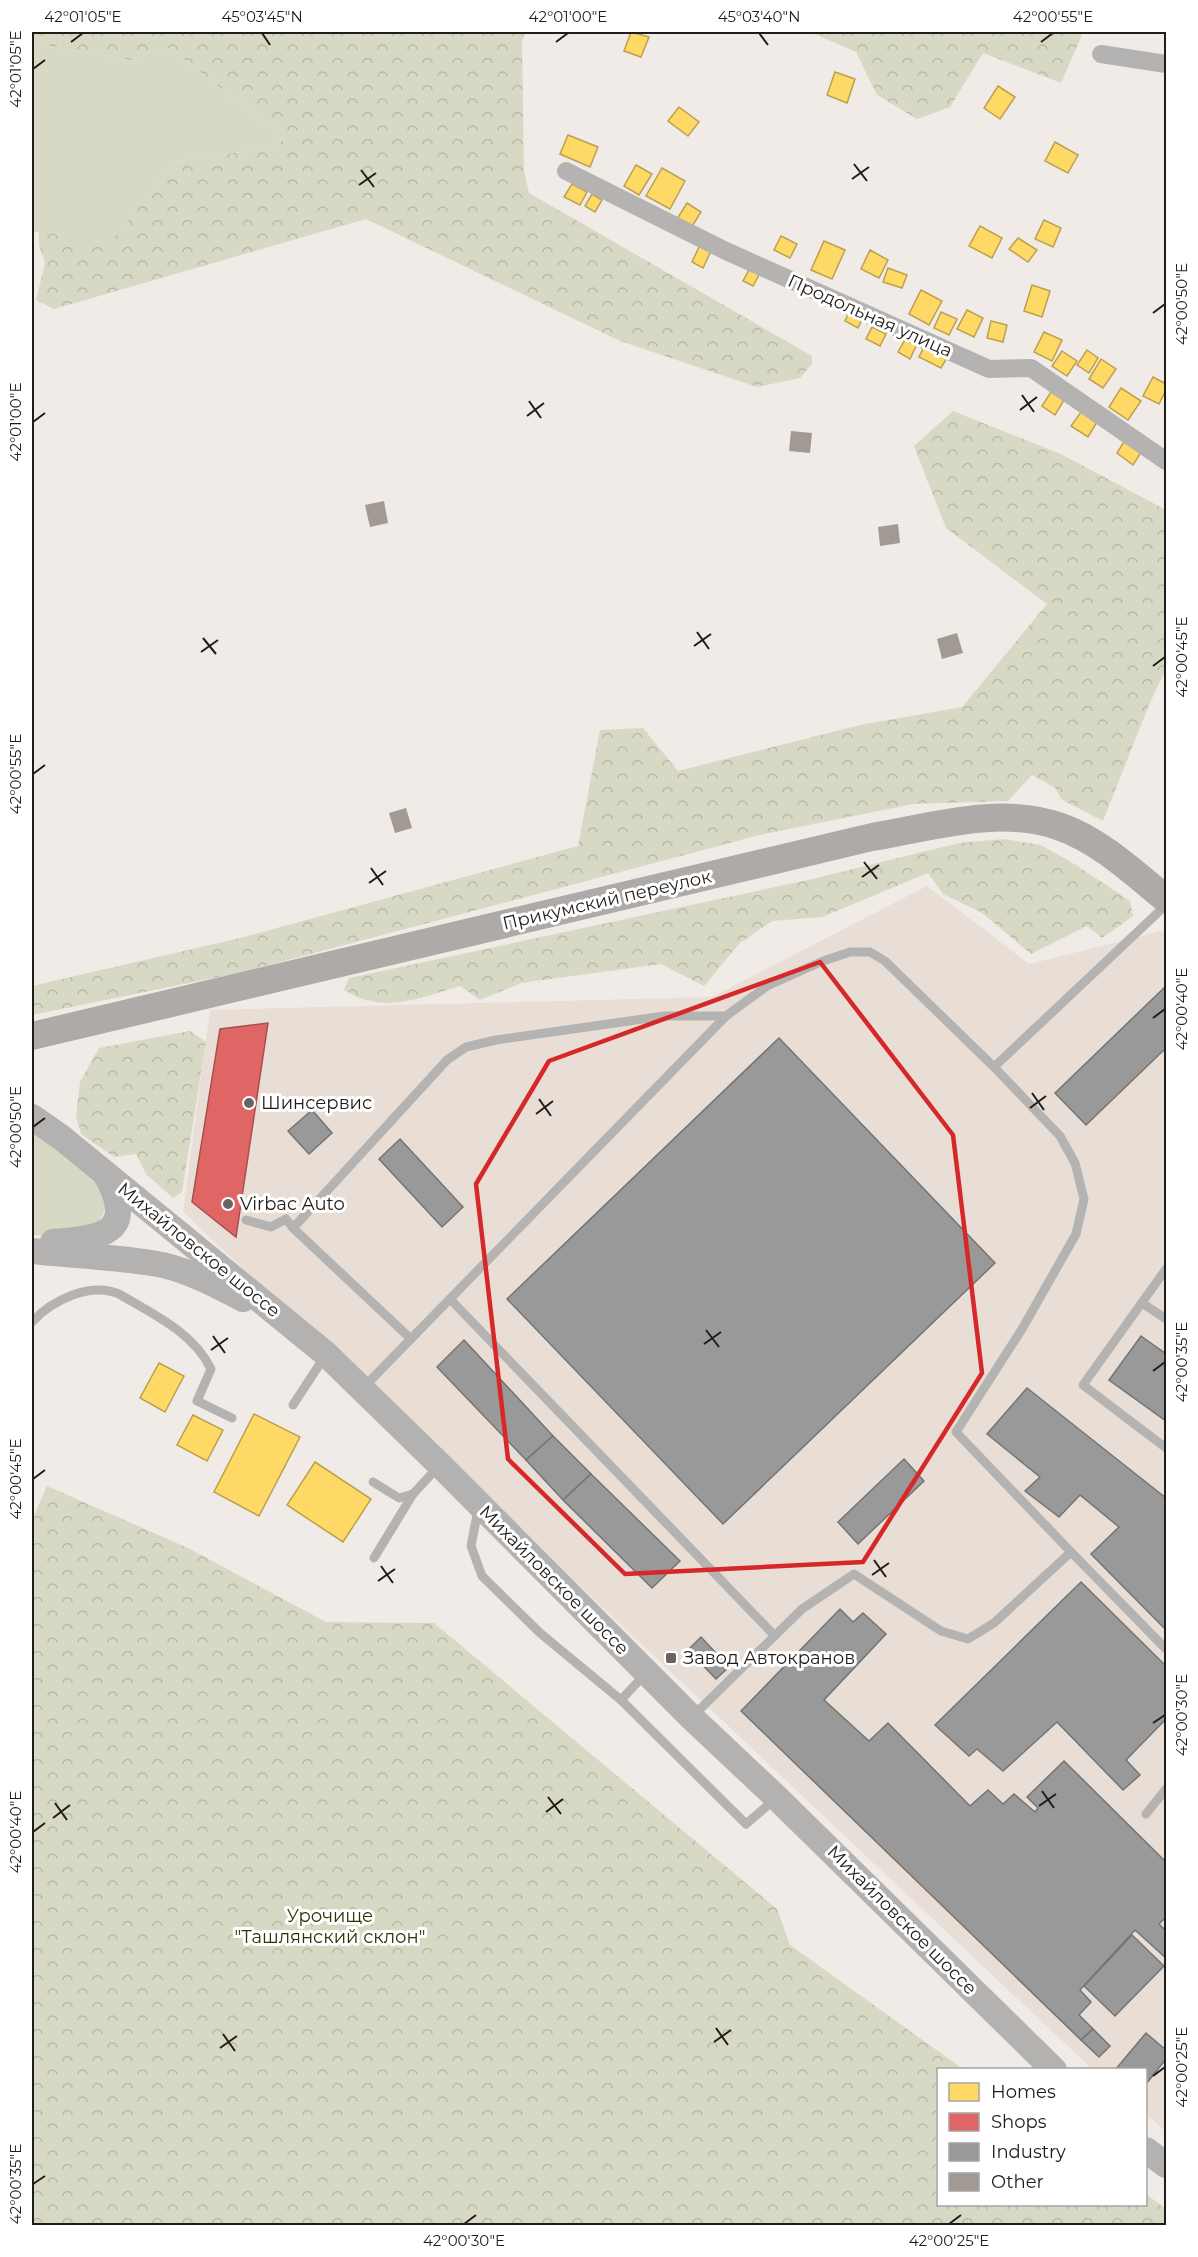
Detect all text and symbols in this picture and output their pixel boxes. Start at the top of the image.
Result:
text: 42°01'05"E [44,7,122,26]
text: 45°03'45"N [221,7,303,26]
text: 42°01'00"E [529,7,607,26]
text: 45°03'40"N [718,7,800,26]
text: 42°00'55"E [1013,7,1093,26]
text: 42°01'05"E [6,30,25,108]
text: 42°00'50"E [1172,263,1191,345]
street label: Продольная улица [784,270,956,362]
text: 42°01'00"E [6,383,25,461]
text: 42°00'45"E [1172,616,1191,698]
text: 42°00'55"E [6,734,25,814]
street label: Прикумский переулок [501,865,714,935]
text: 42°00'40"E [1172,968,1191,1050]
text: 42°00'50"E [6,1086,25,1168]
place label: Шинсервис [261,1092,372,1114]
marker: Шинсервис [242,1096,256,1110]
street label: Михайловское шоссе [113,1178,285,1322]
place label: Virbac Auto [240,1193,345,1215]
marker: Virbac Auto [221,1197,235,1211]
text: 42°00'35"E [1172,1322,1191,1402]
text: 42°00'45"E [6,1438,25,1520]
street label: Михайловское шоссе [475,1501,633,1659]
place label: Завод Автокранов [683,1647,855,1669]
marker: Завод Автокранов [664,1651,678,1665]
text: 42°00'30"E [1172,1674,1191,1756]
text: 42°00'40"E [6,1791,25,1873]
street label: Михайловское шоссе [823,1841,981,1999]
park label: Урочище "Ташлянский склон" [235,1905,425,1948]
text: 42°00'25"E [1172,2027,1191,2107]
legend [937,2068,1147,2206]
text: Homes [991,2081,1056,2103]
text: Shops [991,2111,1047,2133]
text: Industry [991,2141,1066,2163]
text: 42°00'35"E [6,2144,25,2224]
text: Other [991,2171,1044,2193]
text: 42°00'30"E [423,2231,505,2250]
text: 42°00'25"E [909,2231,989,2250]

